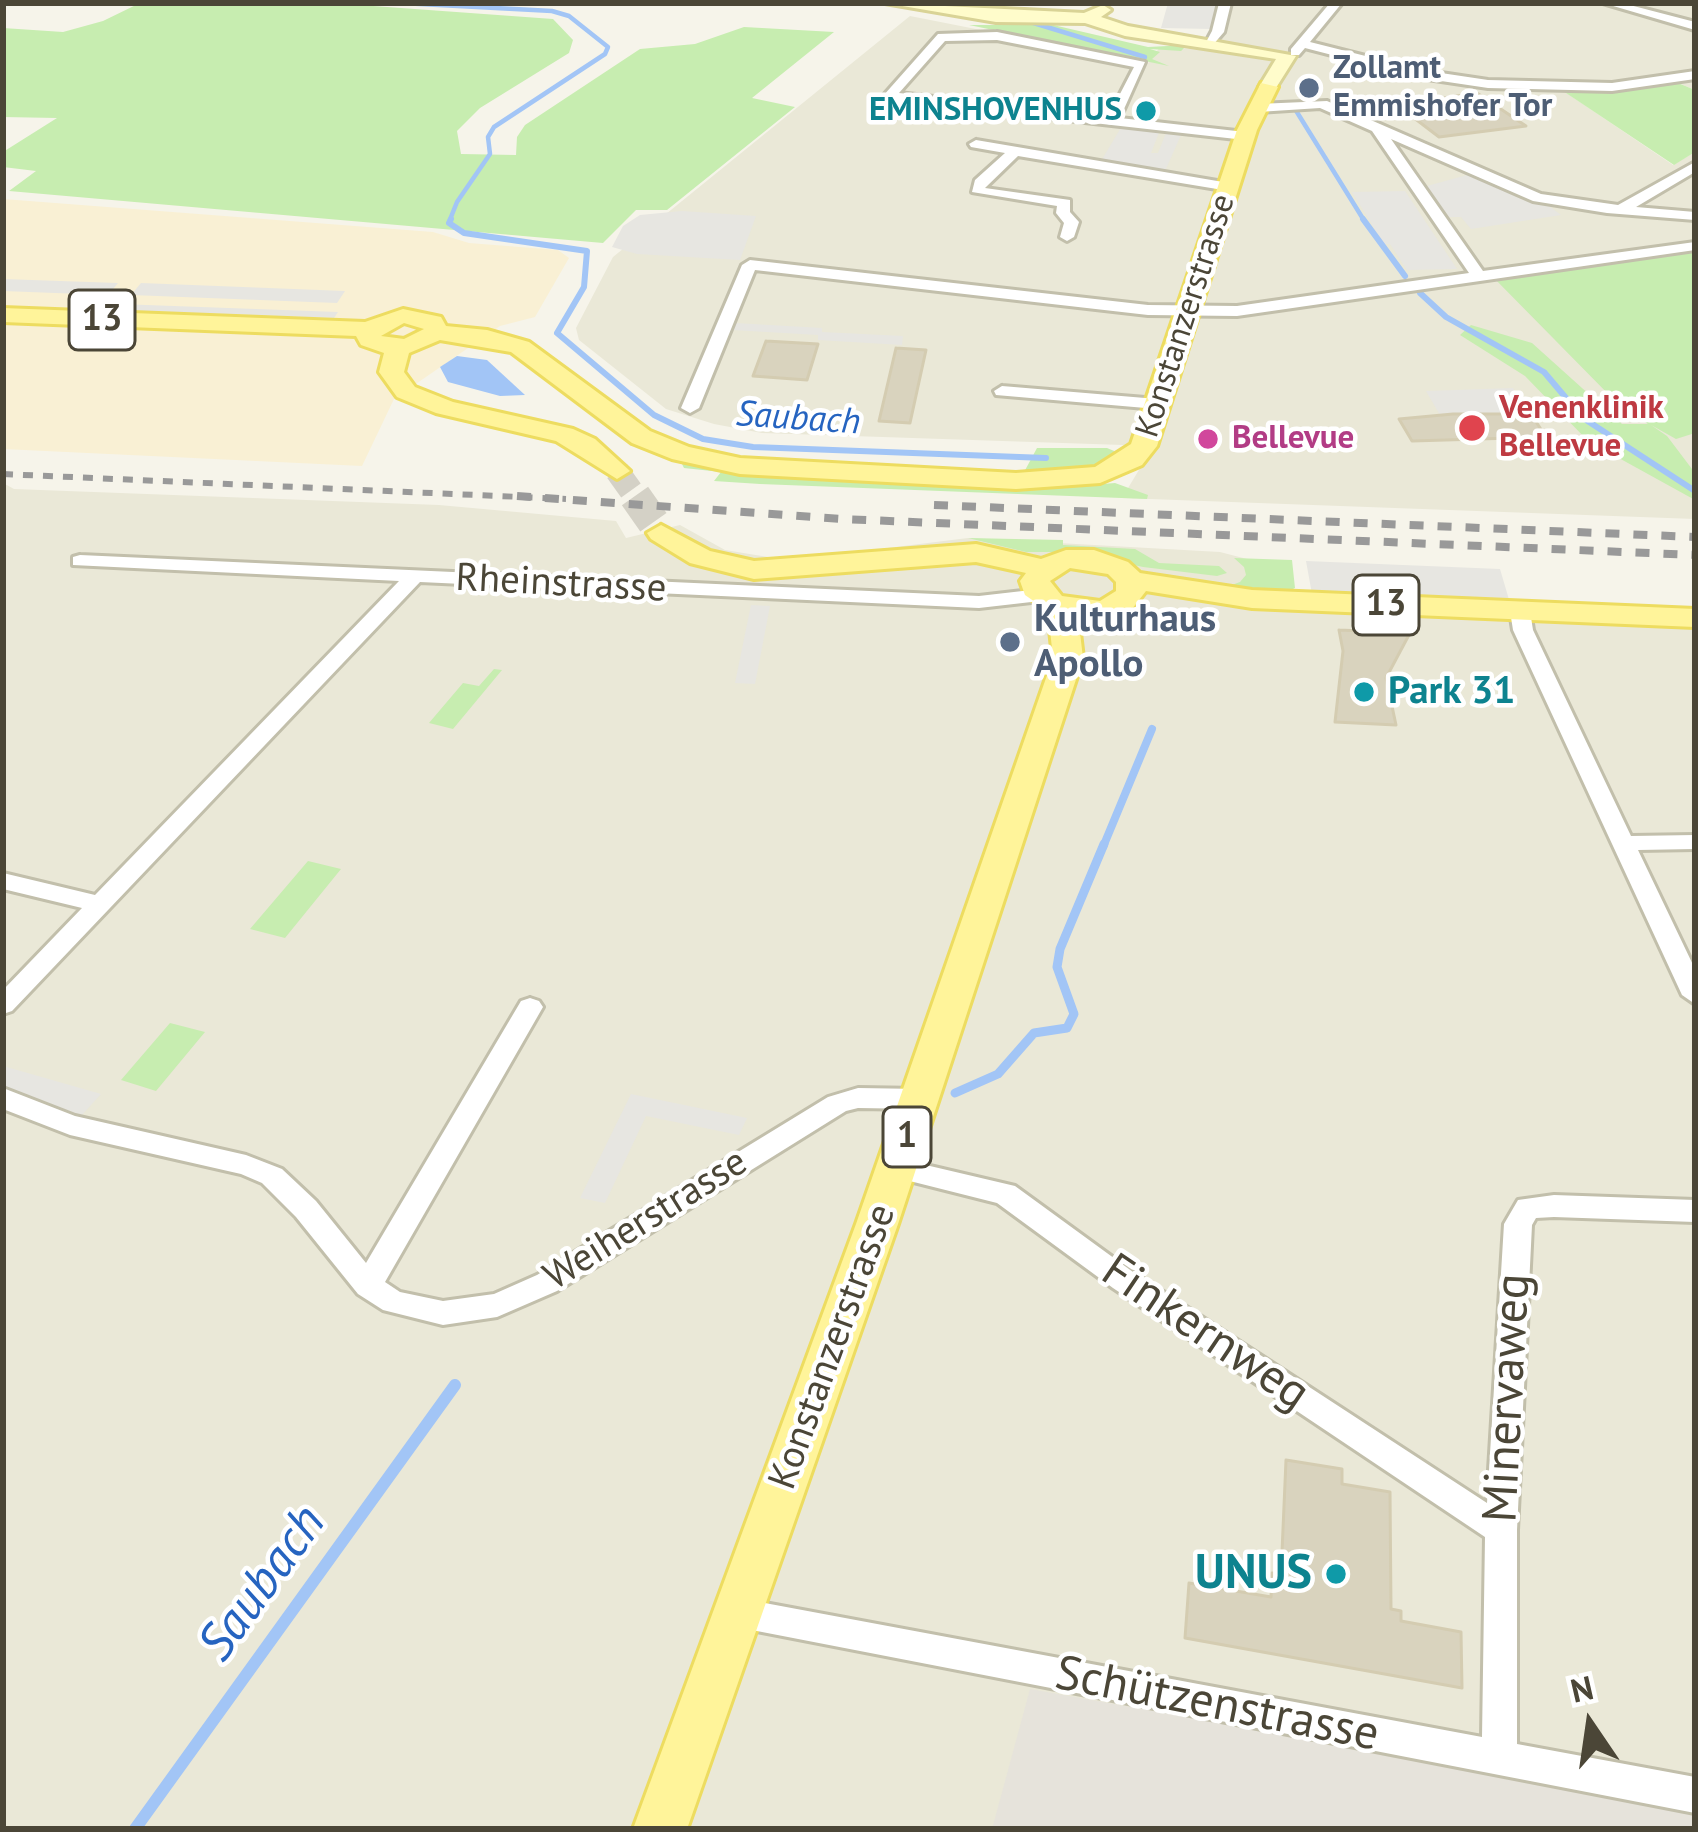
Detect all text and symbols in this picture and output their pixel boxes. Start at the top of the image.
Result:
place label: Zollamt Emmishofer Tor [1333,49,1552,127]
marker: Zollamt Emmishofer Tor [1296,75,1322,101]
place label: EMINSHOVENHUS [869,91,1122,131]
marker: EMINSHOVENHUS [1133,98,1159,124]
street label: Konstanzerstrasse [1128,189,1244,443]
road number: 13 [69,290,135,350]
place label: Venenklinik Bellevue [1499,389,1664,467]
water label: Saubach [734,393,862,445]
marker: Venenklinik Bellevue [1456,412,1488,444]
place label: Bellevue [1232,419,1354,459]
marker: Bellevue [1195,426,1221,452]
street label: Rheinstrasse [454,555,668,613]
road number: 13 [1353,575,1419,635]
place label: Kulturhaus Apollo [1034,597,1216,688]
marker: Kulturhaus Apollo [997,629,1023,655]
place label: Park 31 [1388,669,1515,715]
marker: Park 31 [1351,679,1377,705]
road number: 1 [883,1107,931,1167]
street label: Weiherstrasse [536,1139,756,1301]
street label: Konstanzerstrasse [760,1198,906,1496]
street label: Finkernweg [1090,1243,1320,1423]
street label: Minervaweg [1473,1272,1543,1524]
water label: Saubach [186,1495,340,1673]
place label: UNUS [1195,1545,1312,1603]
marker: UNUS [1323,1561,1349,1587]
street label: Schützenstrasse [1050,1645,1384,1765]
north arrow [1530,1664,1650,1784]
text: N [1566,1665,1597,1712]

